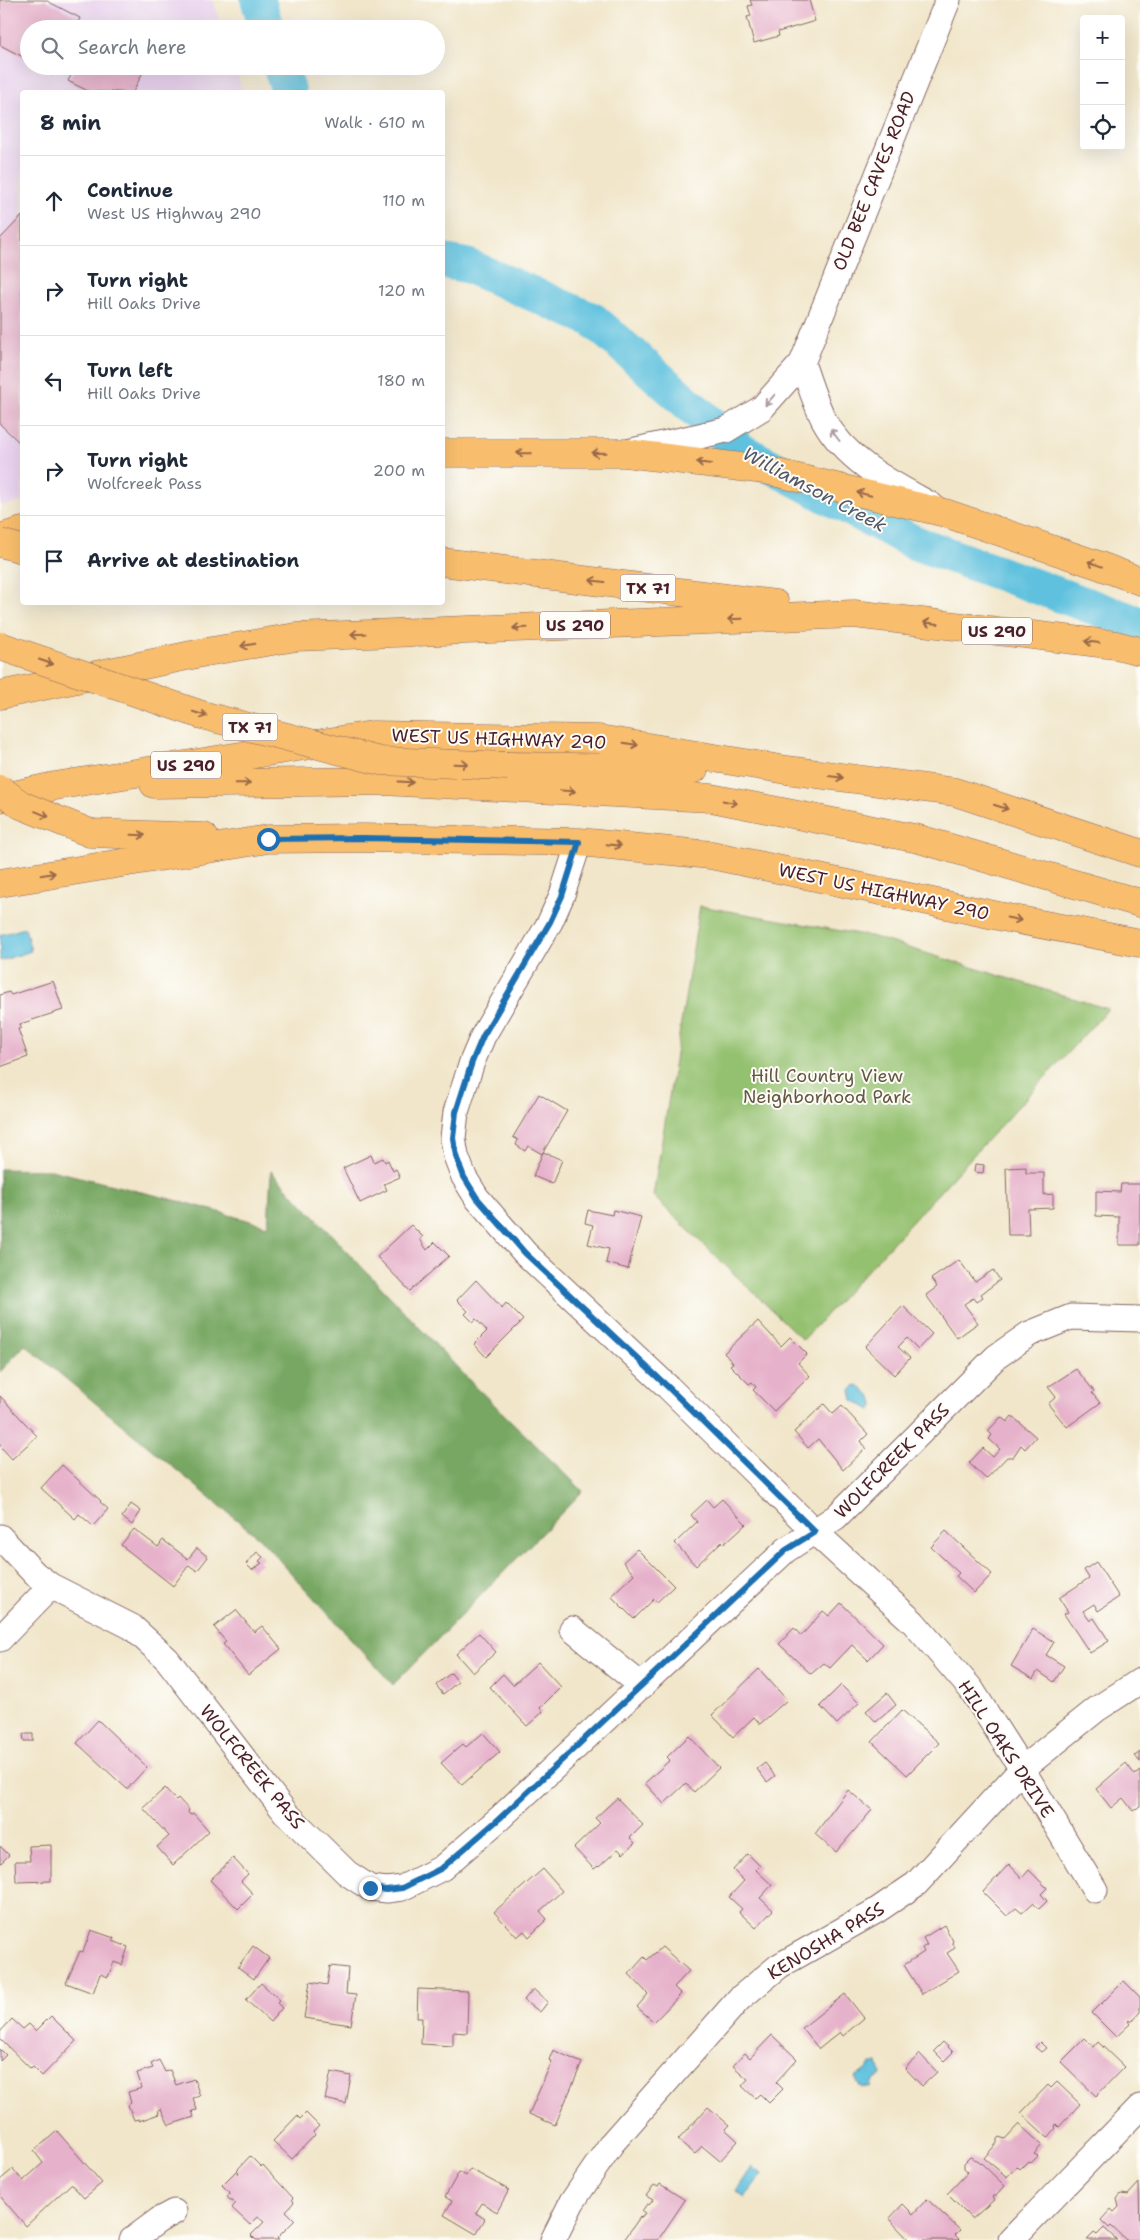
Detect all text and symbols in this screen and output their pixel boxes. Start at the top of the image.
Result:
map controls [1080,15,1125,150]
button: + [1080,15,1125,60]
search box [20,20,445,75]
icon: search [38,34,66,62]
text: Search here [78,35,187,60]
button: − [1080,60,1125,105]
street label: OLD BEE CAVES ROAD [827,88,921,274]
button: locate [1080,105,1125,150]
text: 8 min [40,109,101,137]
text: Walk · 610 m [324,112,425,133]
text: Continue [87,178,173,203]
icon: ahead [40,187,68,215]
text: 110 m [382,190,425,211]
text: West US Highway 290 [87,203,261,224]
text: Turn right [87,268,188,293]
icon: right [40,277,68,305]
text: 120 m [378,280,425,301]
text: Hill Oaks Drive [87,293,201,314]
text: Turn left [87,358,173,383]
icon: left [40,367,68,395]
text: 180 m [377,370,425,391]
text: Hill Oaks Drive [87,383,201,404]
one-way arrow [764,393,775,406]
one-way arrow [830,429,841,442]
water label: Williamson Creek [738,441,891,538]
text: Turn right [87,448,188,473]
one-way arrow [516,448,532,458]
one-way arrow [591,448,608,458]
icon: right [40,457,68,485]
one-way arrow [697,457,713,467]
text: 200 m [373,460,425,481]
text: Wolfcreek Pass [87,473,202,494]
one-way arrow [856,489,872,498]
icon: arrive [40,547,68,575]
text: Arrive at destination [87,548,299,573]
one-way arrow [1087,559,1103,568]
road number: TX 71 [620,574,676,602]
one-way arrow [589,576,605,586]
road number: US 290 [540,612,610,638]
one-way arrow [727,614,743,623]
one-way arrow [923,618,939,628]
road number: US 290 [962,618,1032,644]
one-way arrow [512,623,528,632]
one-way arrow [350,629,366,639]
one-way arrow [1084,637,1100,647]
one-way arrow [240,641,256,651]
one-way arrow [38,658,53,667]
one-way arrow [192,709,208,719]
road number: TX 71 [222,714,278,740]
street label: WEST US HIGHWAY 290 [391,723,607,755]
one-way arrow [622,740,638,750]
road number: US 290 [151,752,221,778]
one-way arrow [453,759,469,769]
one-way arrow [827,772,843,782]
one-way arrow [398,777,414,787]
one-way arrow [235,778,251,788]
one-way arrow [560,786,576,795]
one-way arrow [722,797,738,807]
one-way arrow [993,803,1008,812]
one-way arrow [34,809,49,819]
route start [257,828,280,851]
one-way arrow [130,830,146,839]
one-way arrow [606,841,622,850]
street label: WEST US HIGHWAY 290 [776,858,992,926]
one-way arrow [40,869,56,879]
one-way arrow [1006,915,1022,924]
park label: Hill Country View Neighborhood Park [743,1064,911,1109]
street label: WOLFCREEK PASS [829,1398,955,1524]
street label: HILL OAKS DRIVE [952,1676,1060,1822]
street label: WOLFCREEK PASS [194,1700,310,1834]
route end [359,1877,382,1900]
street label: KENOSHA PASS [763,1897,889,1985]

